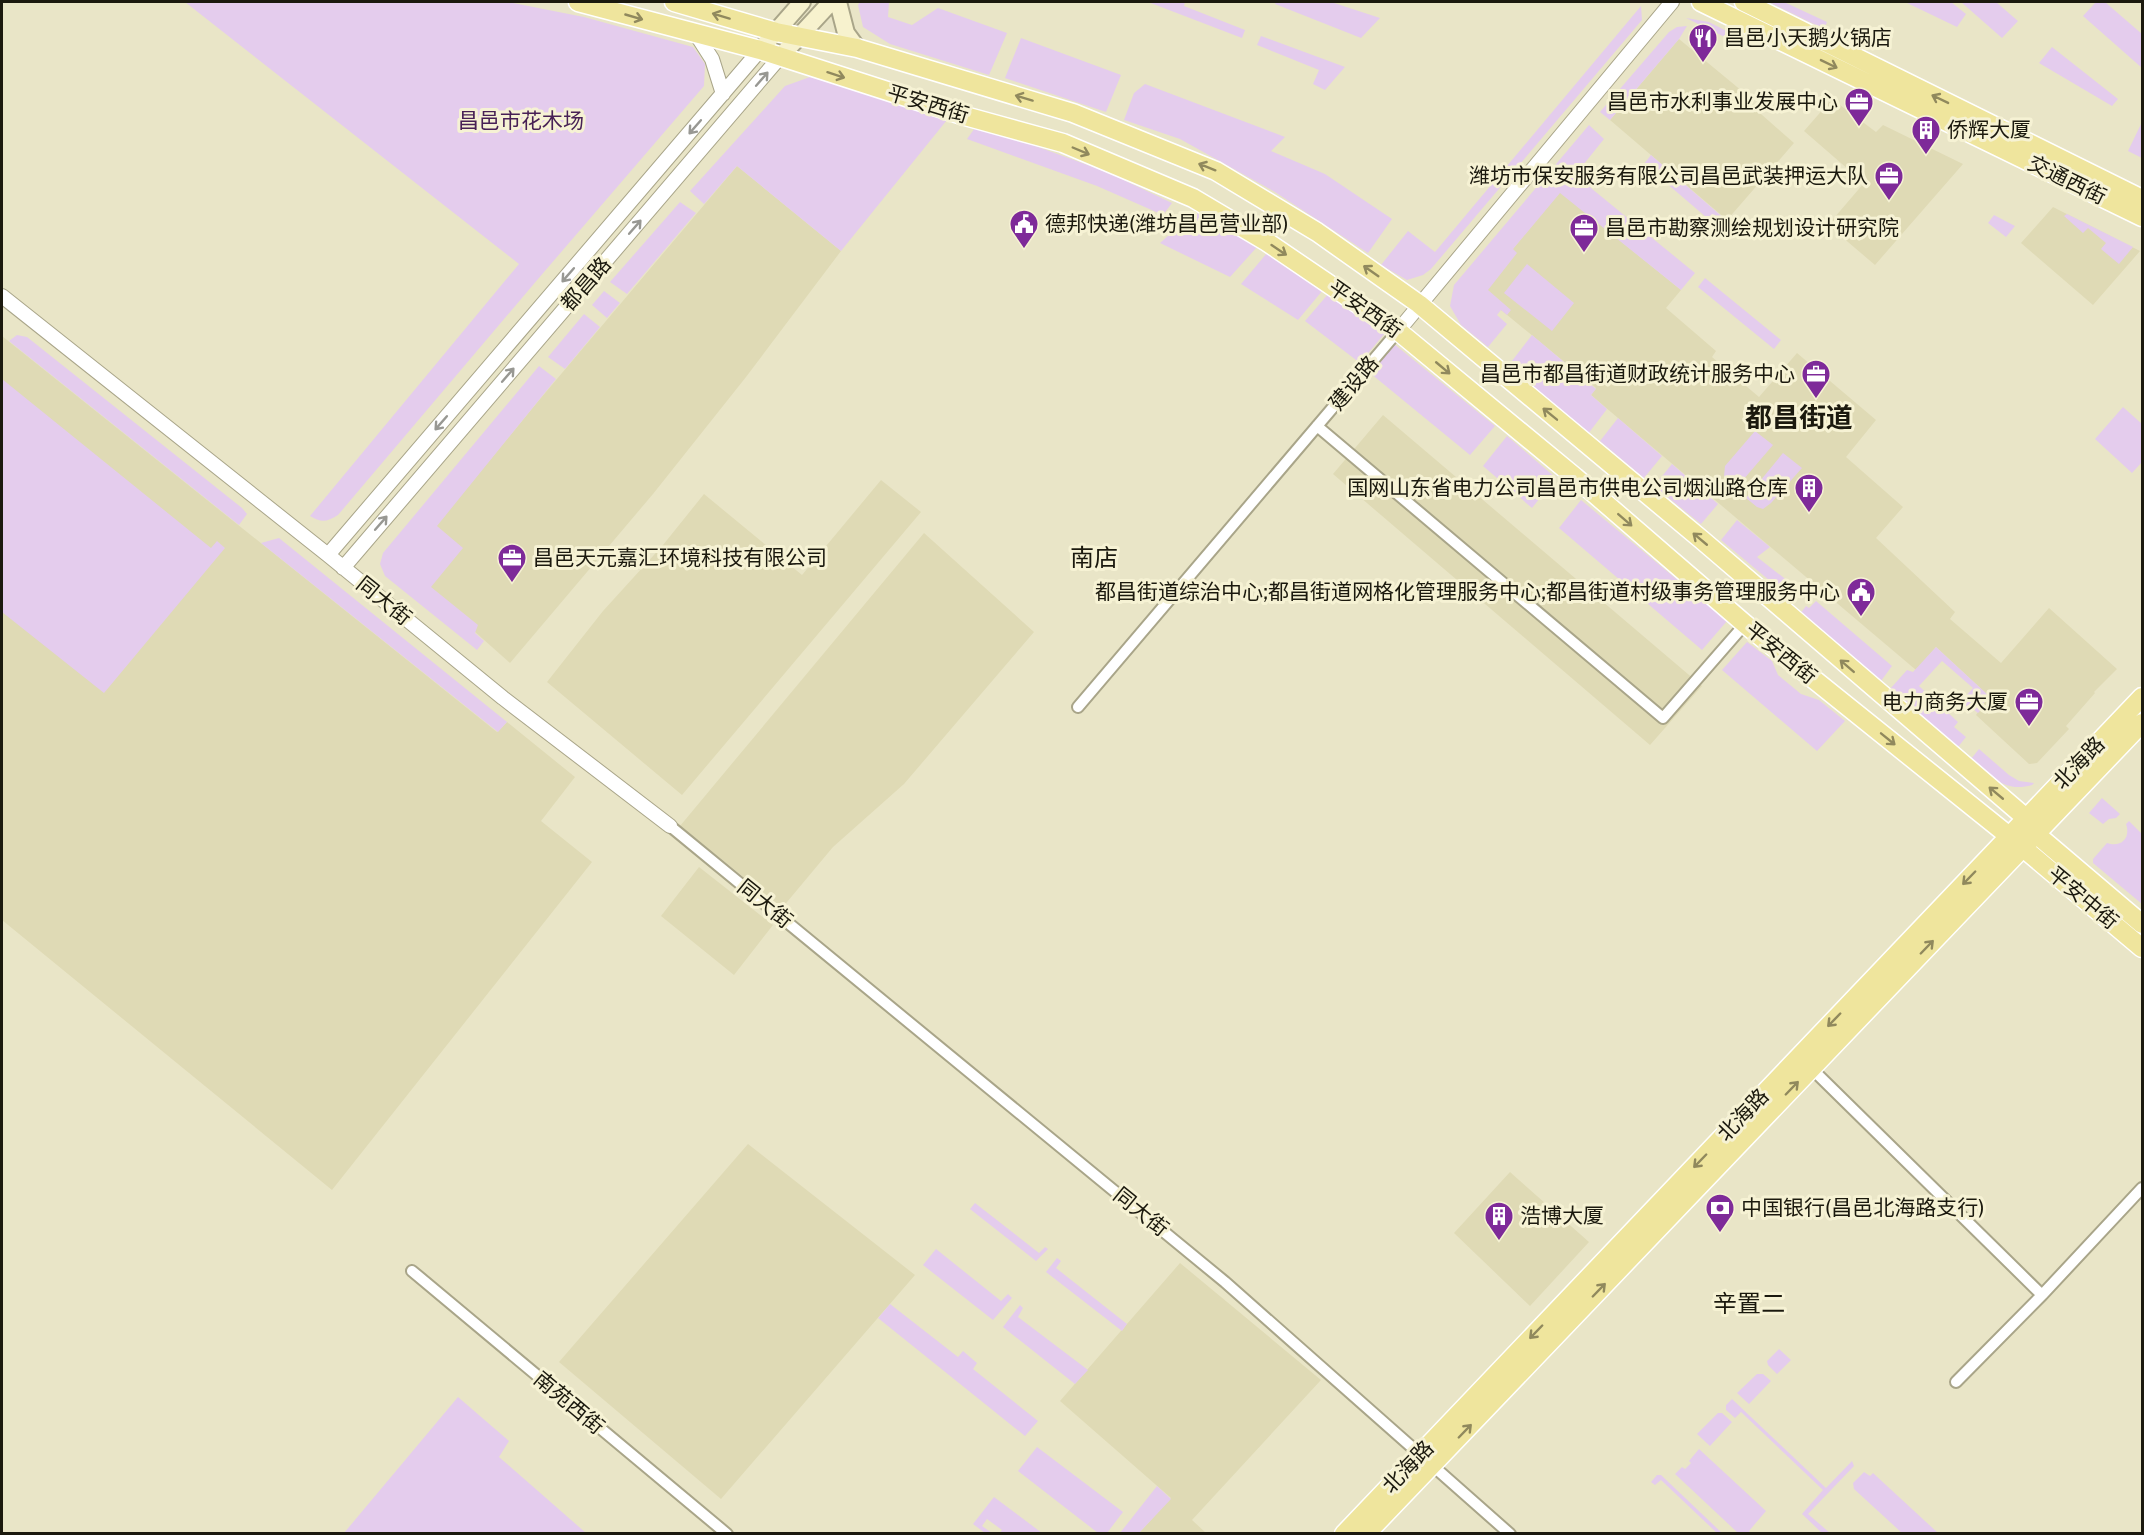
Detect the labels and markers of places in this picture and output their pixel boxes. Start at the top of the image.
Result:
restaurant icon: 昌邑小天鹅火锅店 [1687,22,1719,64]
place label: 昌邑小天鹅火锅店 [1724,25,1892,50]
office icon: 昌邑市水利事业发展中心 [1843,86,1875,128]
place label: 昌邑市水利事业发展中心 [1607,89,1838,114]
building icon: 侨辉大厦 [1910,114,1942,156]
place label: 侨辉大厦 [1947,117,2031,142]
office icon: 潍坊市保安服务有限公司昌邑武装押运大队 [1873,160,1905,202]
place label: 潍坊市保安服务有限公司昌邑武装押运大队 [1469,163,1868,188]
public building icon: 德邦快递(潍坊昌邑营业部) [1008,208,1040,250]
place label: 德邦快递(潍坊昌邑营业部) [1045,211,1289,236]
office icon: 昌邑市勘察测绘规划设计研究院 [1568,212,1600,254]
place label: 昌邑市勘察测绘规划设计研究院 [1605,215,1899,240]
office icon: 昌邑市都昌街道财政统计服务中心 [1800,358,1832,400]
place label: 昌邑市都昌街道财政统计服务中心 [1480,361,1795,386]
building icon: 国网山东省电力公司昌邑市供电公司烟汕路仓库 [1793,472,1825,514]
place label: 国网山东省电力公司昌邑市供电公司烟汕路仓库 [1347,475,1788,500]
office icon: 昌邑天元嘉汇环境科技有限公司 [496,542,528,584]
place label: 昌邑天元嘉汇环境科技有限公司 [533,545,827,570]
public building icon: 都昌街道综治中心;都昌街道网格化管理服务中心;都昌街道村级事务管理服务中心 [1845,576,1877,618]
place label: 都昌街道综治中心;都昌街道网格化管理服务中心;都昌街道村级事务管理服务中心 [1095,579,1840,604]
office icon: 电力商务大厦 [2013,686,2045,728]
place label: 电力商务大厦 [1882,689,2008,714]
bank icon: 中国银行(昌邑北海路支行) [1704,1192,1736,1234]
place label: 中国银行(昌邑北海路支行) [1741,1195,1985,1220]
building icon: 浩博大厦 [1483,1200,1515,1242]
place label: 浩博大厦 [1520,1203,1604,1228]

